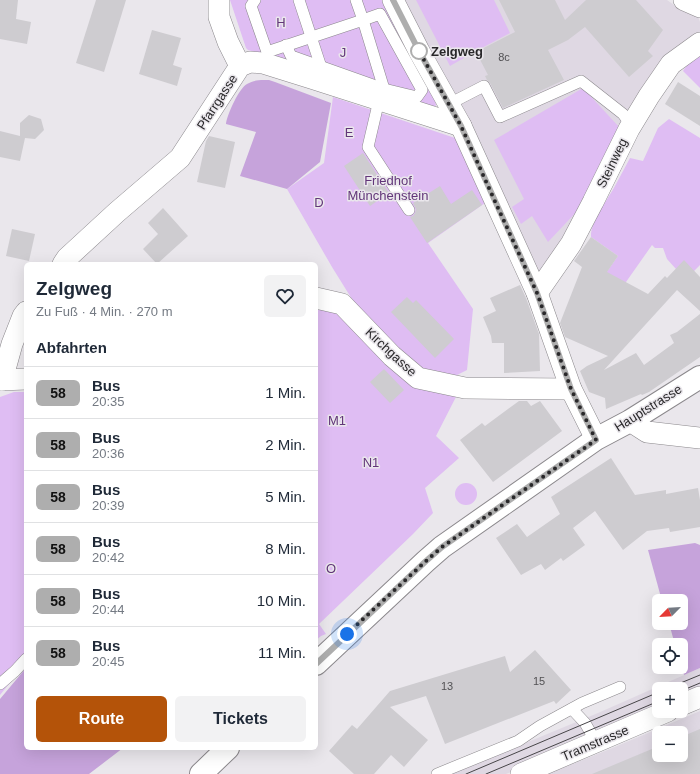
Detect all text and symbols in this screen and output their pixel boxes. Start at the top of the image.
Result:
park label: H [276,15,286,30]
marker: Zelgweg [410,42,428,60]
place label: Zelgweg [431,44,483,59]
park label: J [340,45,346,60]
house number: 8c [498,51,510,63]
street label: Pfarrgasse [194,72,240,132]
park label: E [345,125,354,140]
street label: Steinweg [594,136,630,190]
park label: Friedhof Münchenstein [348,173,428,203]
park label: D [314,195,324,210]
button: heart [264,275,306,317]
text: Zelgweg [36,278,112,299]
text: Zu Fuß · 4 Min. · 270 m [36,304,173,319]
street label: Kirchgasse [362,325,420,379]
text: Abfahrten [36,339,107,356]
text: Bus [92,377,120,394]
street label: Hauptstrasse [612,381,684,435]
text: 1 Min. [265,384,306,401]
text: 58 [50,385,66,401]
text: 20:35 [92,394,125,409]
park label: M1 [328,413,346,428]
text: Bus [92,429,120,446]
text: 2 Min. [265,436,306,453]
text: 58 [50,437,66,453]
text: 20:36 [92,446,125,461]
park label: N1 [363,455,379,470]
text: Bus [92,481,120,498]
text: 5 Min. [265,488,306,505]
text: 58 [50,489,66,505]
text: 20:39 [92,498,125,513]
text: Bus [92,533,120,550]
text: 8 Min. [265,540,306,557]
text: 58 [50,541,66,557]
text: 20:42 [92,550,125,565]
park label: O [326,561,336,576]
text: Bus [92,585,120,602]
text: 10 Min. [257,592,306,609]
text: 58 [50,593,66,609]
north arrow [652,594,688,630]
map controls [652,594,688,762]
text: 20:44 [92,602,125,617]
your location [337,624,357,644]
text: Bus [92,637,120,654]
button: locate [652,638,688,674]
text: 11 Min. [258,644,306,661]
text: 58 [50,645,66,661]
text: 20:45 [92,654,125,669]
house number: 15 [533,675,545,687]
house number: 13 [441,680,453,692]
button: + [652,682,688,718]
button: Route [36,696,167,742]
button: Tickets [175,696,306,742]
street label: Tramstrasse [559,722,631,764]
button: − [652,726,688,762]

